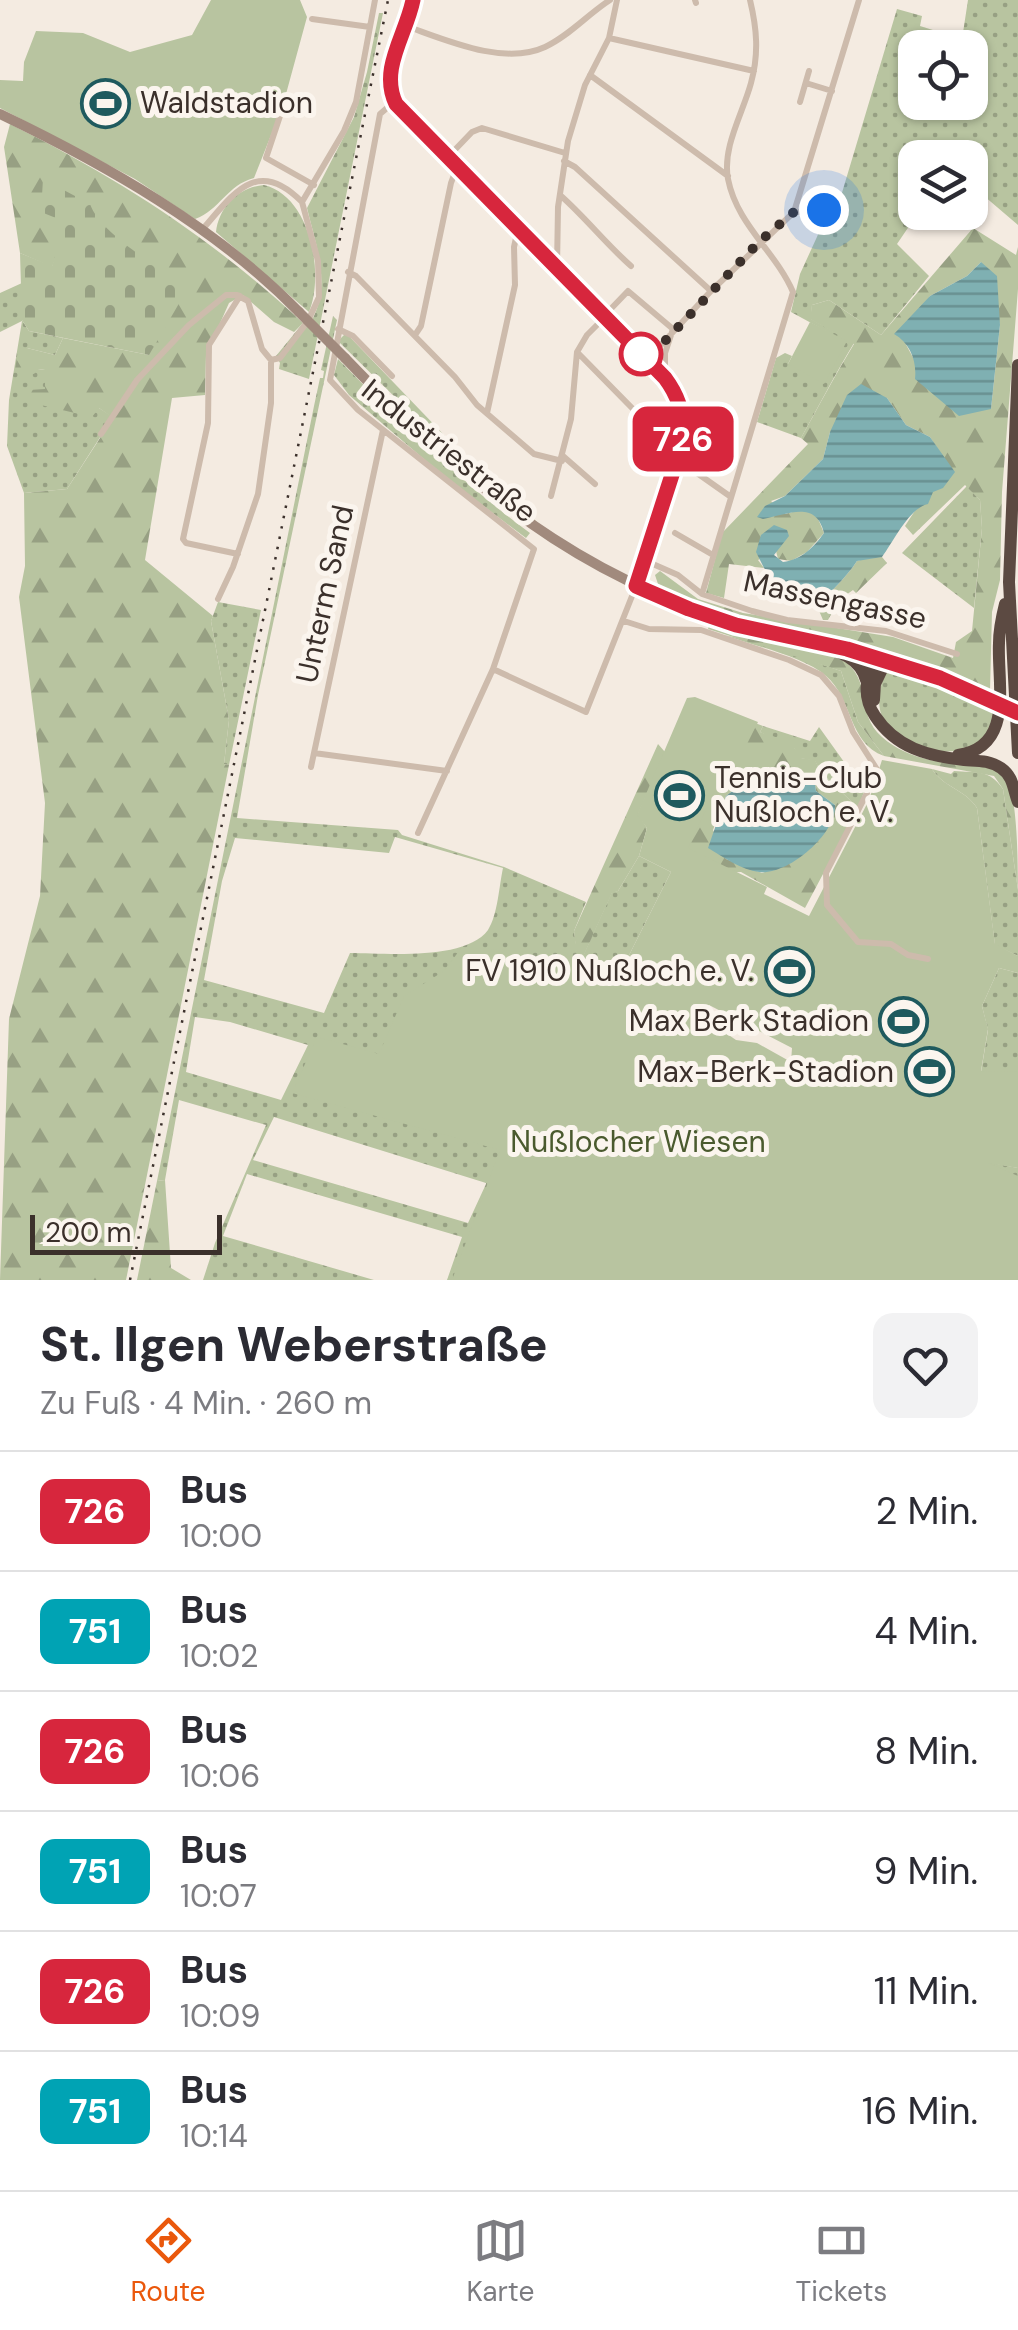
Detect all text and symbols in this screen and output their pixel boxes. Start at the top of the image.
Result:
map controls [898,30,988,230]
button: locate [898,30,988,120]
sports icon: Waldstadion [79,77,131,129]
place label: Waldstadion [140,83,313,122]
button: layers [898,140,988,230]
your location [799,185,849,235]
unlabelled marker [620,333,662,375]
street label: Industriestraße [354,370,545,531]
line badge: 726 [626,406,740,472]
text: 726 [653,416,713,462]
street label: Unterm Sand [287,501,362,686]
street label: Massengasse [740,561,930,638]
place label: Tennis-Club Nußloch e. V. [714,758,893,831]
sports icon: Tennis-Club Nußloch e. V. [653,769,705,821]
sports icon: FV 1910 Nußloch e. V. [763,945,815,997]
place label: FV 1910 Nußloch e. V. [465,951,754,990]
sports icon: Max Berk Stadion [878,995,930,1047]
place label: Max Berk Stadion [629,1001,869,1040]
sports icon: Max-Berk-Stadion [903,1046,955,1098]
place label: Max-Berk-Stadion [637,1052,894,1091]
park label: Nußlocher Wiesen [510,1122,766,1161]
scale bar [30,1210,222,1254]
text: 200 m [45,1214,132,1251]
text: St. Ilgen Weberstraße [40,1313,548,1376]
button: heart [873,1313,978,1418]
text: Zu Fuß · 4 Min. · 260 m [40,1382,372,1424]
text: Bus [180,1465,248,1515]
text: 2 Min. [876,1486,978,1536]
text: 726 [65,1488,125,1534]
text: 10:00 [180,1515,262,1557]
text: Bus [180,1585,248,1635]
text: 4 Min. [874,1606,978,1656]
text: 751 [69,1608,121,1654]
text: 10:02 [180,1635,258,1677]
text: Bus [180,1705,248,1755]
text: 8 Min. [874,1726,978,1776]
text: 726 [65,1728,125,1774]
text: 10:06 [180,1755,260,1797]
text: Bus [180,1825,248,1875]
text: 9 Min. [874,1846,978,1896]
text: 751 [69,1848,121,1894]
text: 10:07 [180,1875,257,1917]
text: Bus [180,1945,248,1995]
text: 11 Min. [874,1966,978,2016]
text: 726 [65,1968,125,2014]
text: 10:09 [180,1995,260,2037]
text: Bus [180,2065,248,2115]
text: 16 Min. [862,2086,978,2136]
text: 751 [69,2088,121,2134]
text: 10:14 [180,2115,248,2157]
tab: Route [131,2213,205,2310]
tab: Karte [467,2213,534,2310]
tab: Tickets [795,2213,887,2310]

